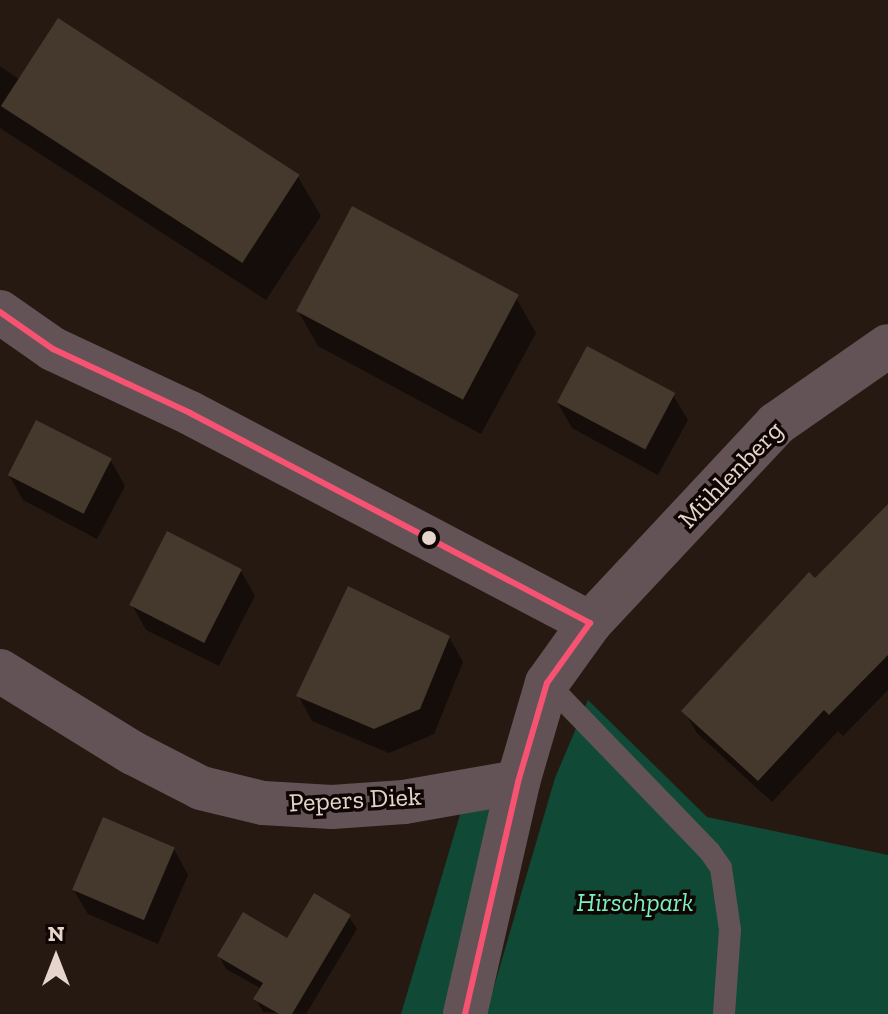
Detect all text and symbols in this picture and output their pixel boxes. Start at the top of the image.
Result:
street label: Mühlenberg [672,415,790,535]
unlabelled marker [421,530,437,546]
street label: Pepers Diek [288,781,422,819]
park label: Hirschpark [577,887,693,919]
north arrow [16,918,96,998]
text: N [48,920,64,947]

